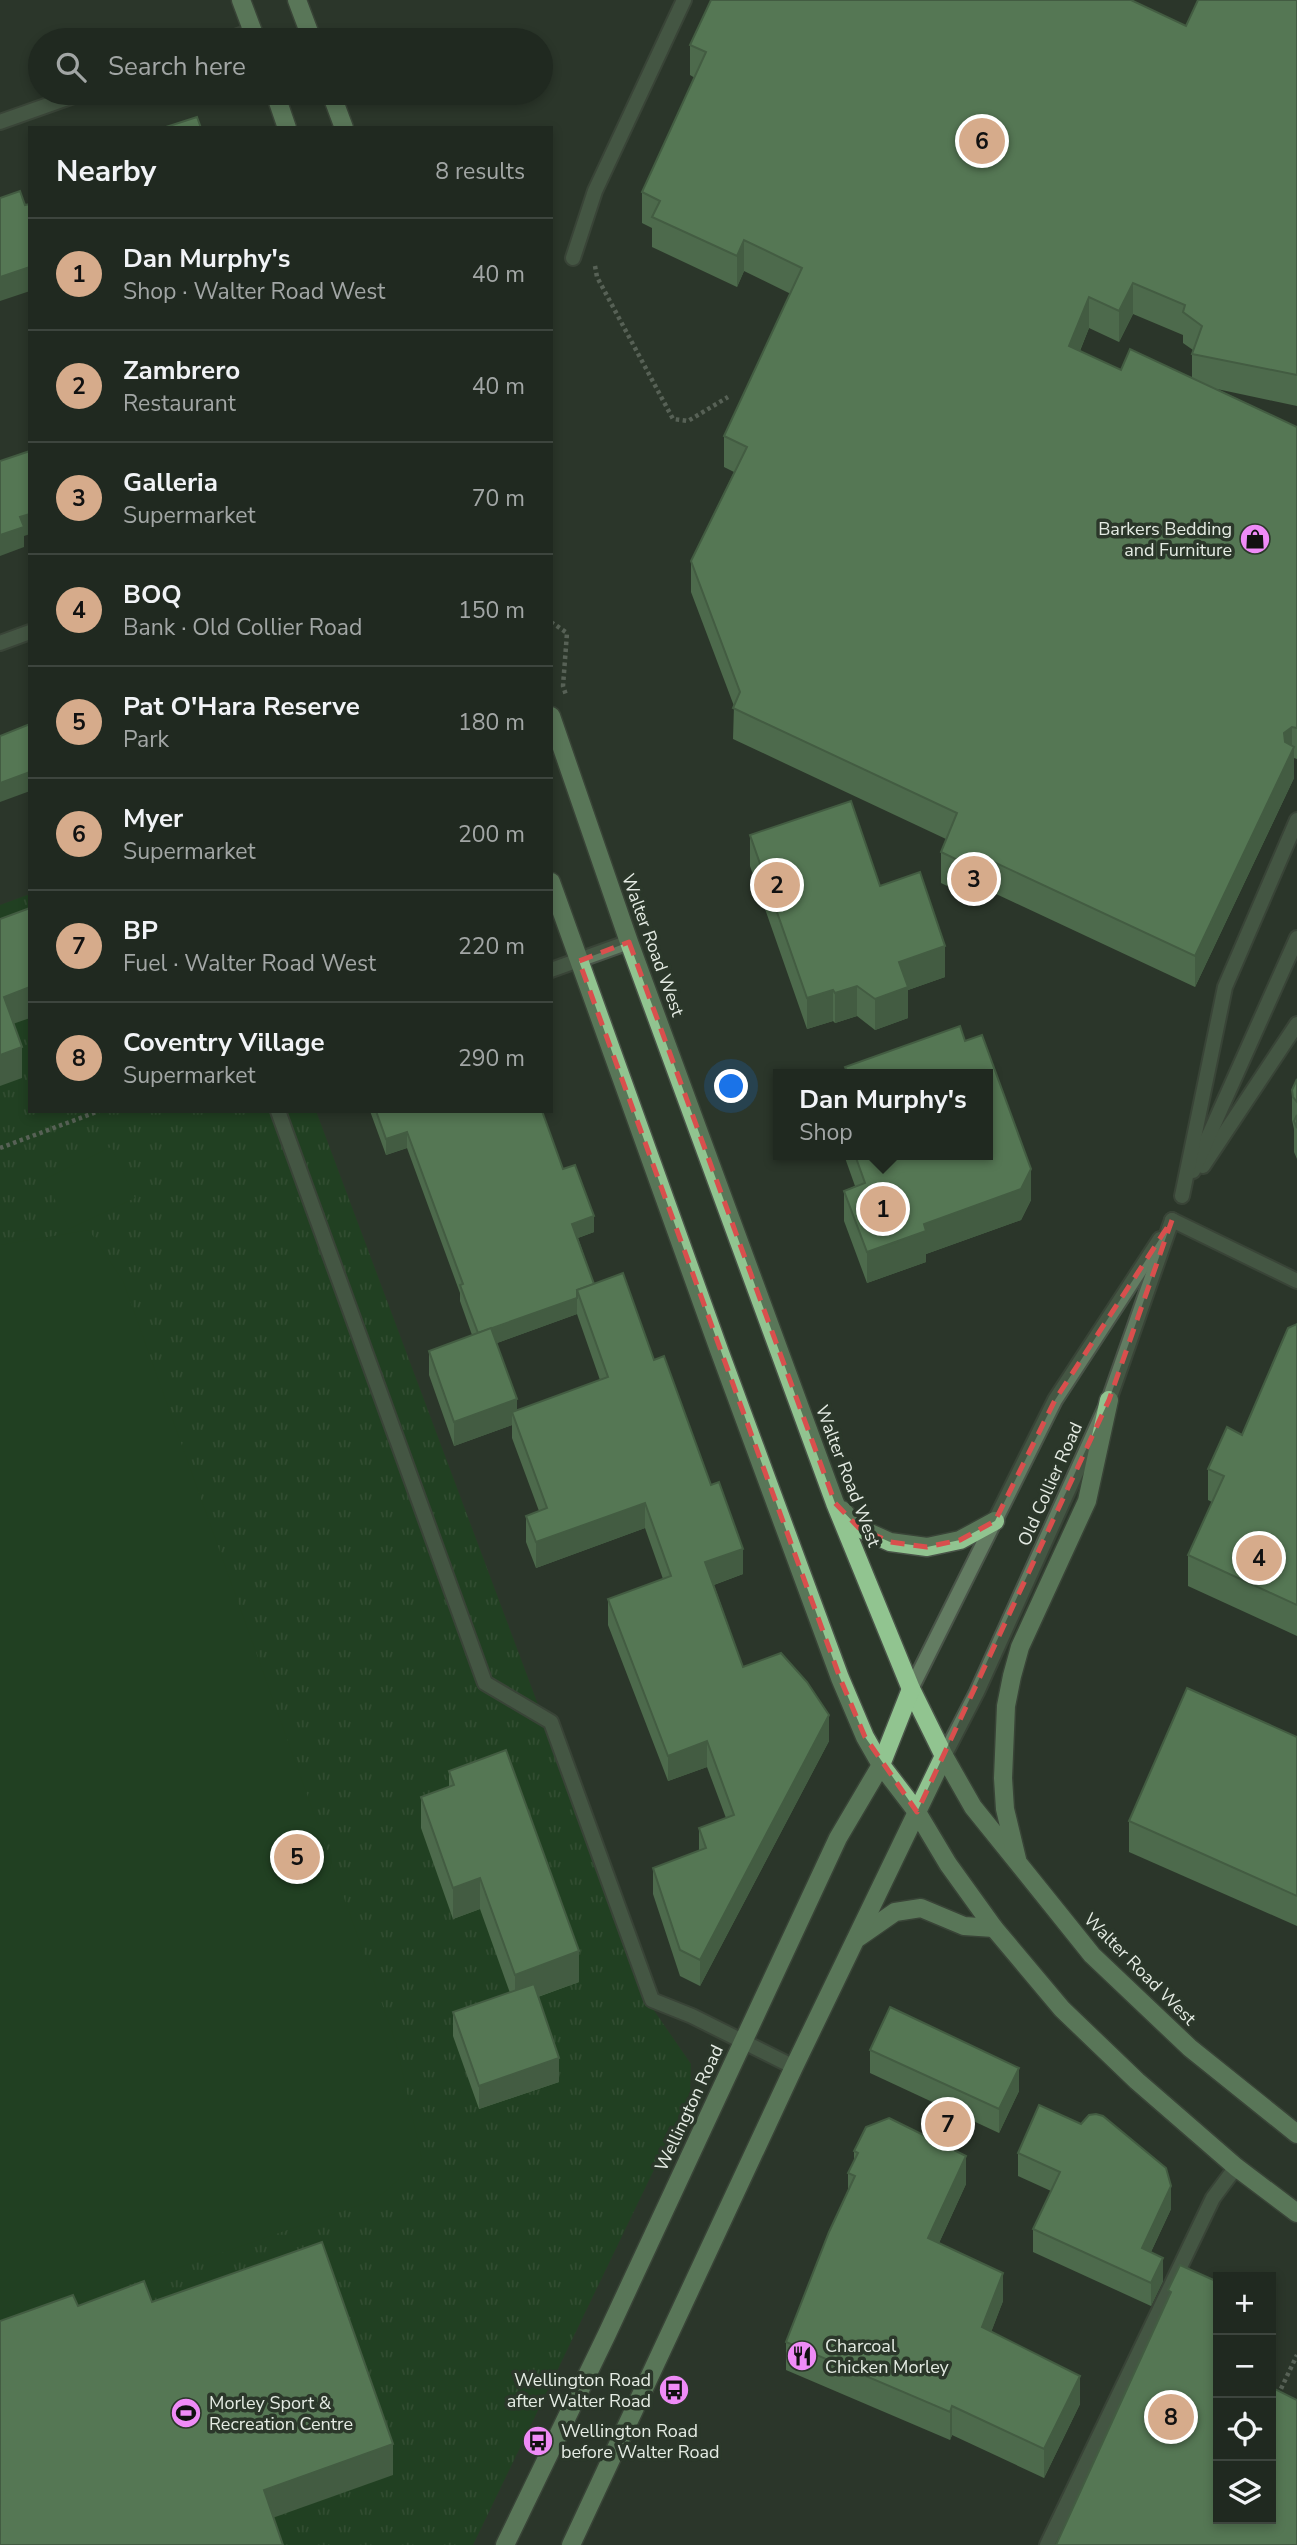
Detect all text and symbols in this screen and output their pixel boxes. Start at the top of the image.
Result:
search box [28,28,553,105]
icon: search [52,48,90,86]
text: Search here [108,49,246,84]
pin: 6 [959,115,1005,167]
text: Nearby [56,151,156,192]
text: 8 results [435,156,525,187]
text: Dan Murphy's [123,241,290,276]
text: 1 [72,259,86,290]
text: 40 m [472,259,525,290]
text: Shop · Walter Road West [123,276,385,307]
text: Zambrero [123,353,240,388]
text: 2 [72,371,86,402]
text: 40 m [472,371,525,402]
text: Restaurant [123,388,236,419]
text: Galleria [123,465,218,500]
text: 3 [72,483,86,514]
text: 70 m [472,483,525,514]
text: Supermarket [123,500,256,531]
place label: Barkers Bedding and Furniture [1098,517,1232,562]
shop icon: Barkers Bedding and Furniture [1238,522,1272,556]
text: BOQ [123,577,182,612]
text: 4 [72,595,86,626]
text: 150 m [458,595,525,626]
text: Bank · Old Collier Road [123,612,362,643]
text: Pat O'Hara Reserve [123,689,360,724]
text: 5 [72,707,86,738]
text: 180 m [458,707,525,738]
text: Park [123,724,169,755]
text: Myer [123,801,183,836]
text: 6 [72,819,86,850]
text: 200 m [458,819,525,850]
text: Supermarket [123,836,256,867]
pin: 3 [951,853,997,905]
pin: 2 [754,859,800,911]
street label: Walter Road West [616,870,690,1020]
text: BP [123,913,158,948]
text: 7 [72,931,86,962]
text: 220 m [458,931,525,962]
text: Fuel · Walter Road West [123,948,376,979]
text: Coventry Village [123,1025,325,1060]
text: 8 [72,1043,86,1074]
text: 290 m [458,1043,525,1074]
text: Supermarket [123,1060,256,1091]
your location [714,1069,748,1103]
popup [773,1069,993,1160]
text: Dan Murphy's [799,1082,967,1117]
text: Shop [799,1117,853,1148]
pin: 1 [860,1183,906,1235]
street label: Walter Road West [810,1402,886,1551]
street label: Old Collier Road [1012,1418,1088,1550]
pin: 4 [1236,1532,1282,1584]
pin: 5 [274,1831,320,1883]
street label: Walter Road West [1078,1907,1202,2031]
street label: Wellington Road [649,2041,729,2175]
pin: 7 [925,2098,971,2150]
map controls [1213,2272,1276,2524]
button: + [1213,2272,1276,2335]
place label: Charcoal Chicken Morley [825,2334,950,2379]
button: − [1213,2335,1276,2398]
restaurant icon: Charcoal Chicken Morley [785,2339,819,2373]
place label: Wellington Road after Walter Road [507,2368,651,2413]
bus stop icon: Wellington Road after Walter Road [657,2373,691,2407]
place label: Morley Sport & Recreation Centre [209,2391,353,2436]
pin: 8 [1148,2391,1194,2443]
sports icon: Morley Sport & Recreation Centre [169,2396,203,2430]
button: locate [1213,2398,1276,2461]
place label: Wellington Road before Walter Road [561,2419,720,2464]
bus stop icon: Wellington Road before Walter Road [521,2424,555,2458]
button: layers [1213,2461,1276,2524]

